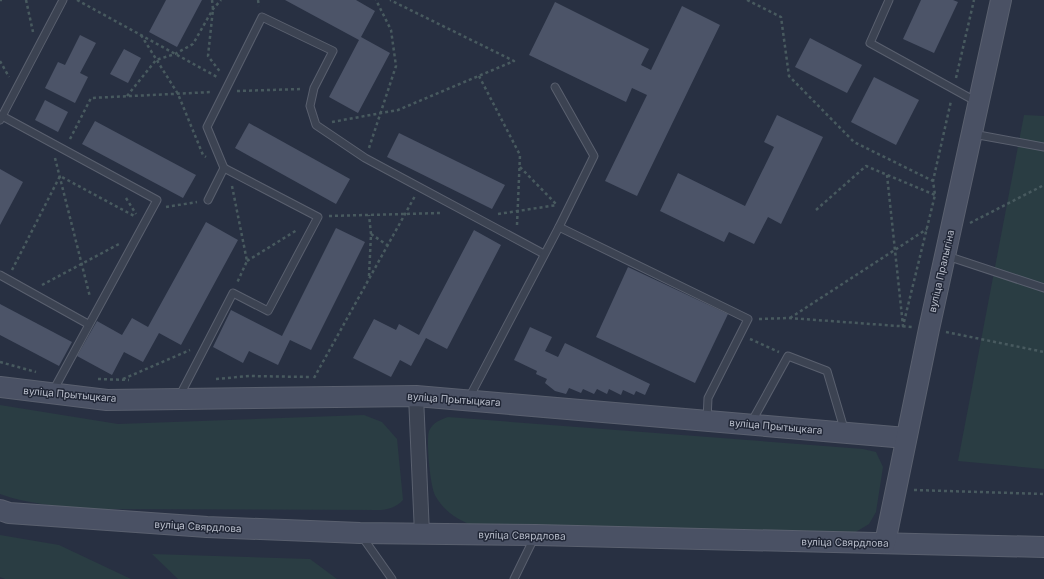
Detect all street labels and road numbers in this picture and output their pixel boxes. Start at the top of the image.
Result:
street label: вуліца Пралыгіна [926,229,956,313]
street label: вуліца Прытыцкага [23,384,117,404]
street label: вуліца Прытыцкага [407,390,501,408]
street label: вуліца Прытыцкага [729,416,823,436]
street label: вуліца Свярдлова [154,518,242,534]
street label: вуліца Свярдлова [478,528,566,542]
street label: вуліца Свярдлова [801,535,889,549]

